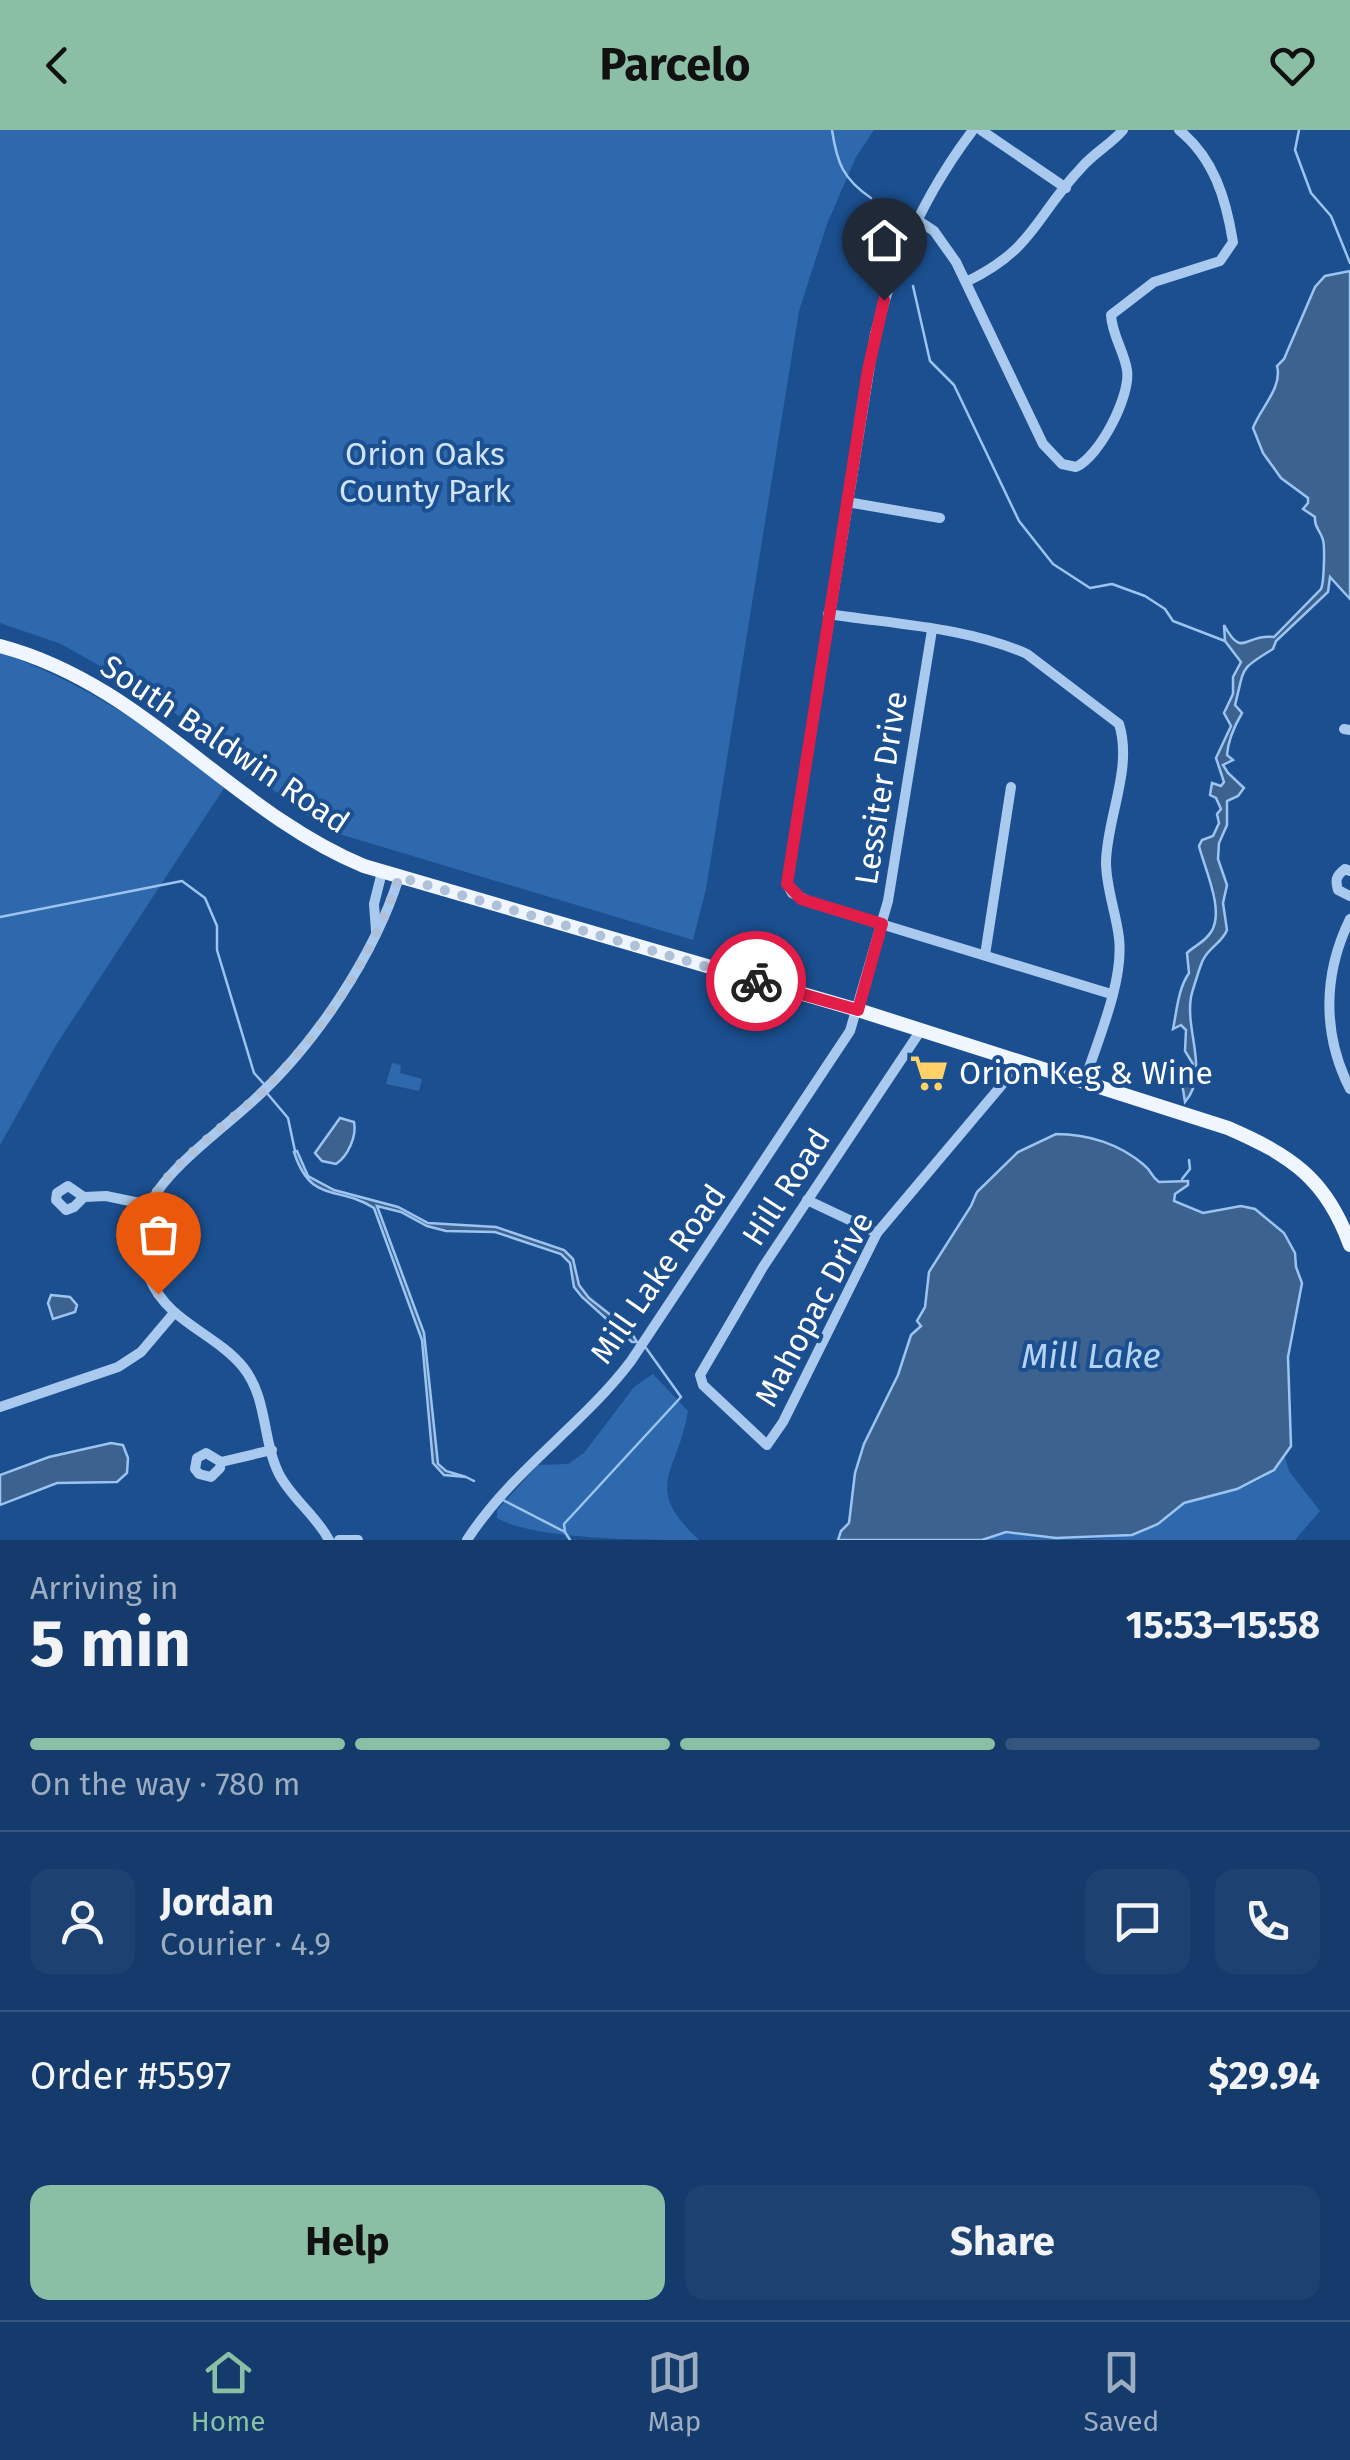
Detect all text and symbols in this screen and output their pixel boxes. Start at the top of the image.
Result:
icon: back [30,38,85,93]
text: Parcelo [600,38,750,92]
icon: heart [1265,38,1320,93]
pin [842,198,927,301]
icon: home [857,213,912,268]
park label: Orion Oaks County Park [339,435,512,510]
street label: South Baldwin Road [94,647,356,841]
street label: Lessiter Drive [847,688,915,888]
courier [706,931,806,1031]
icon: bike [729,954,784,1009]
supermarket icon: Orion Keg & Wine [908,1052,950,1094]
place label: Orion Keg & Wine [959,1054,1213,1092]
street label: Hill Road [734,1121,838,1253]
street label: Mill Lake Road [582,1177,734,1371]
pin [116,1192,201,1295]
street label: Mahopac Drive [747,1205,881,1413]
icon: bag [131,1207,186,1262]
water label: Mill Lake [1021,1335,1161,1377]
text: Arriving in [30,1569,178,1607]
text: 15:53–15:58 [1126,1602,1320,1648]
text: 5 min [30,1605,191,1683]
text: On the way · 780 m [30,1765,300,1803]
button: person [30,1869,135,1974]
button: chat [1085,1869,1190,1974]
button: phone [1215,1869,1320,1974]
text: Jordan [160,1879,274,1925]
text: Courier · 4.9 [160,1925,331,1963]
text: Order #5597 [30,2053,231,2099]
text: $29.94 [1208,2053,1320,2099]
button: Help [30,2185,665,2300]
button: Share [685,2185,1320,2300]
tab: Home [191,2345,265,2438]
tab: Map [647,2345,702,2438]
tab: Saved [1083,2345,1159,2438]

